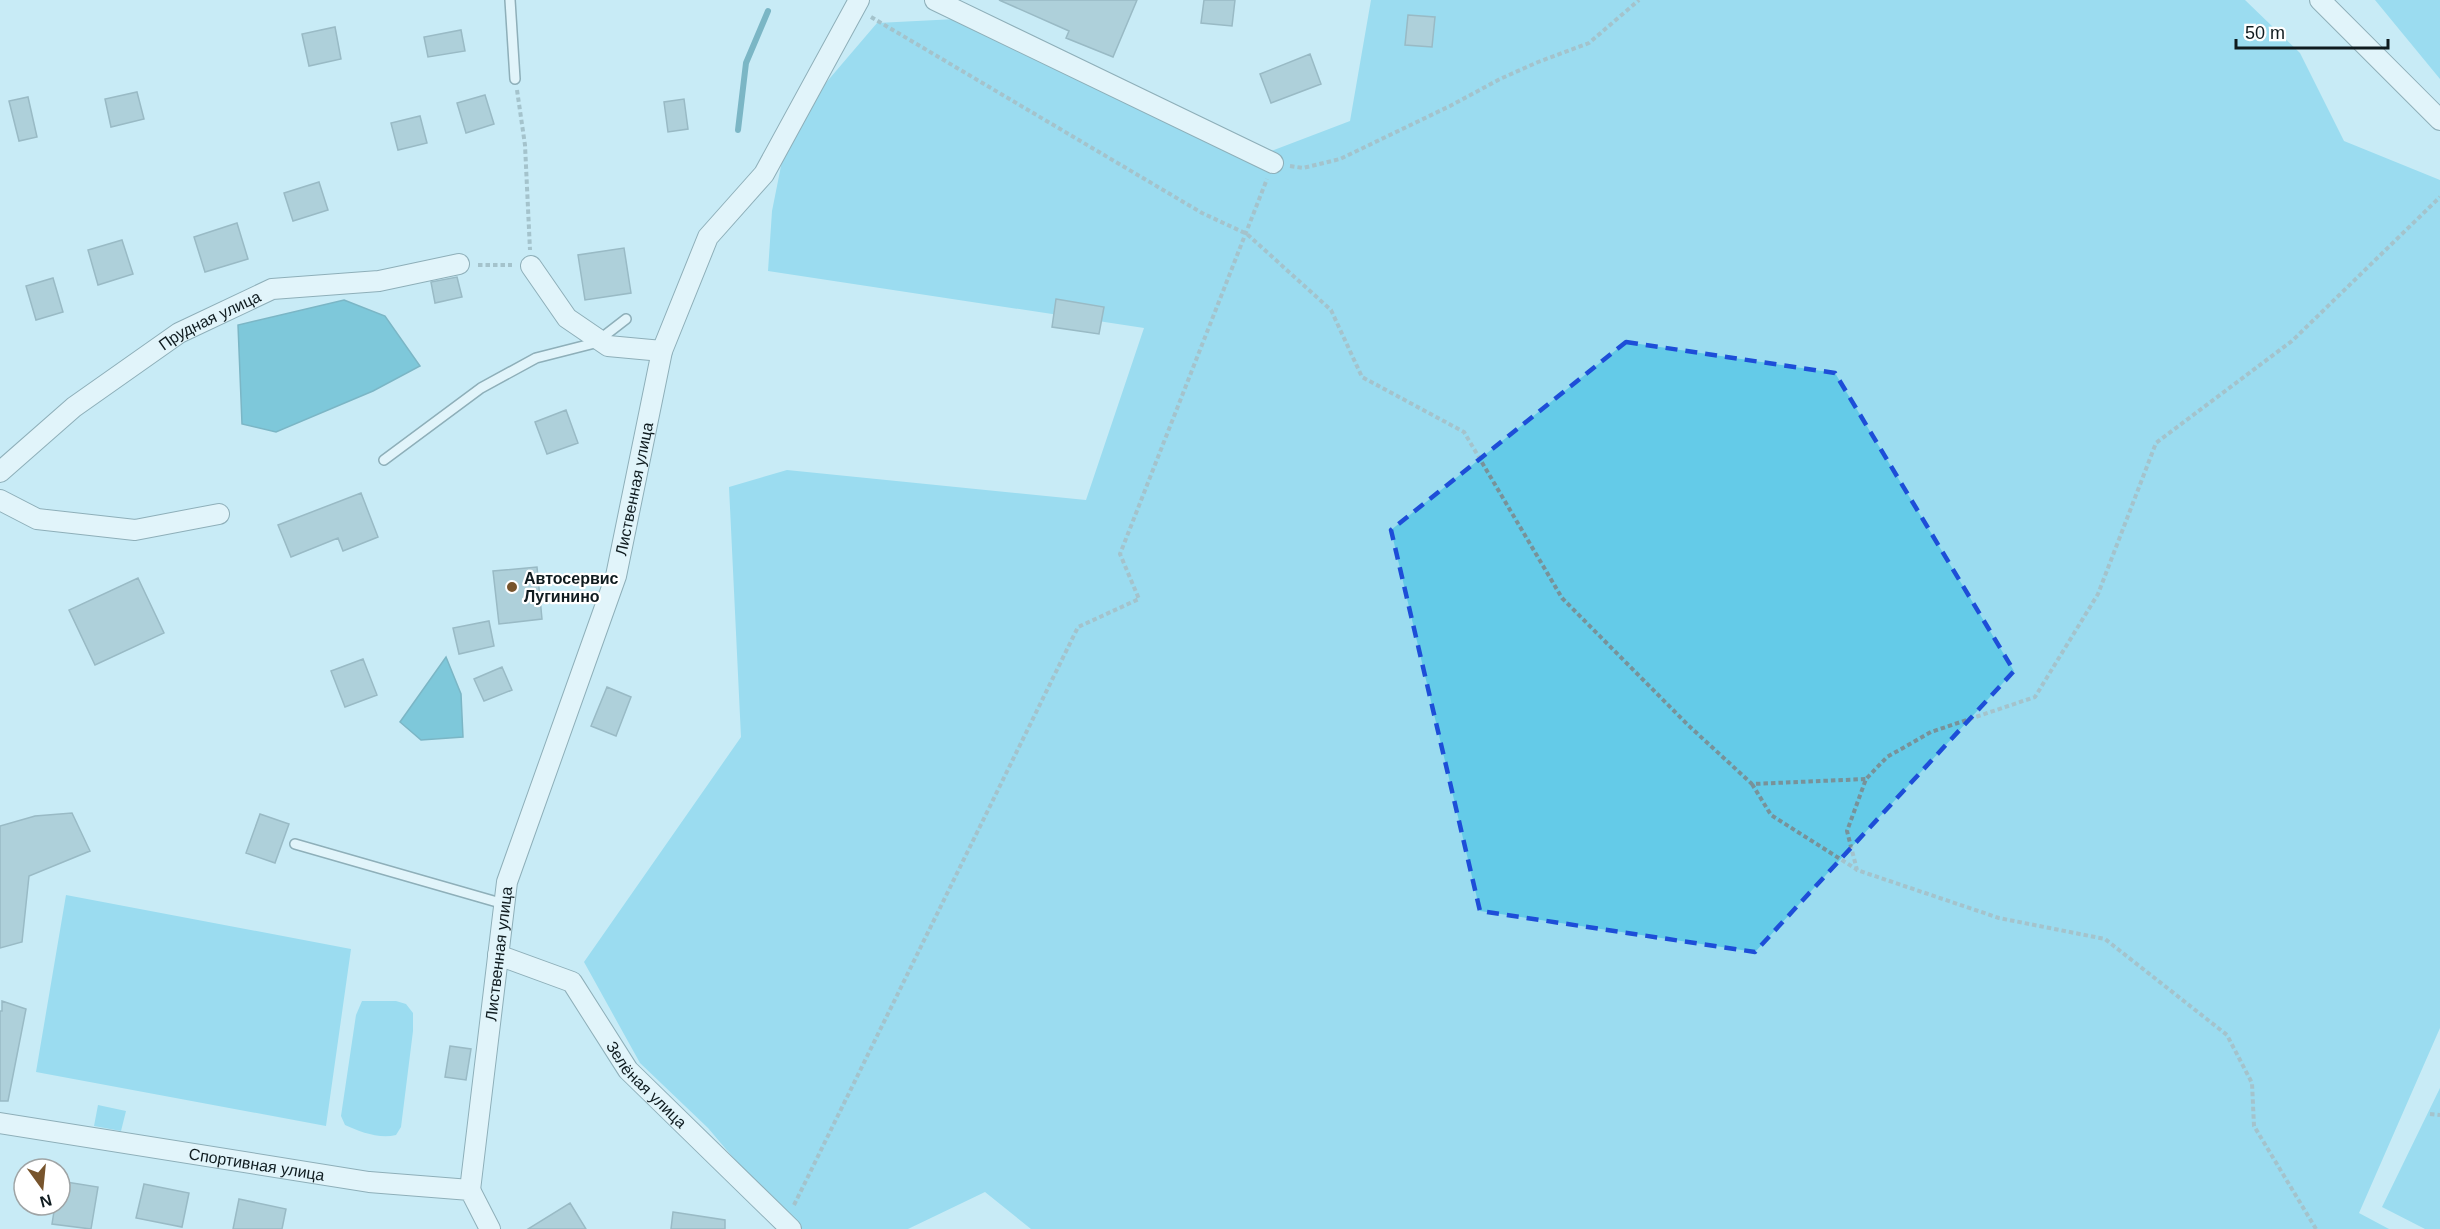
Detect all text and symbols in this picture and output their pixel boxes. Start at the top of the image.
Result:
scale bar [2236,12,2388,50]
text: 50 m [2245,23,2285,43]
street label: Прудная улица [156,288,263,354]
street label: Лиственная улица [612,421,656,557]
place label: Автосервис Лугинино [524,570,619,605]
marker: Автосервис Лугинино [505,580,519,594]
street label: Лиственная улица [482,885,515,1022]
street label: Зелёная улица [603,1038,690,1131]
street label: Спортивная улица [188,1145,326,1184]
north arrow [12,1157,72,1217]
text: N [38,1191,54,1211]

